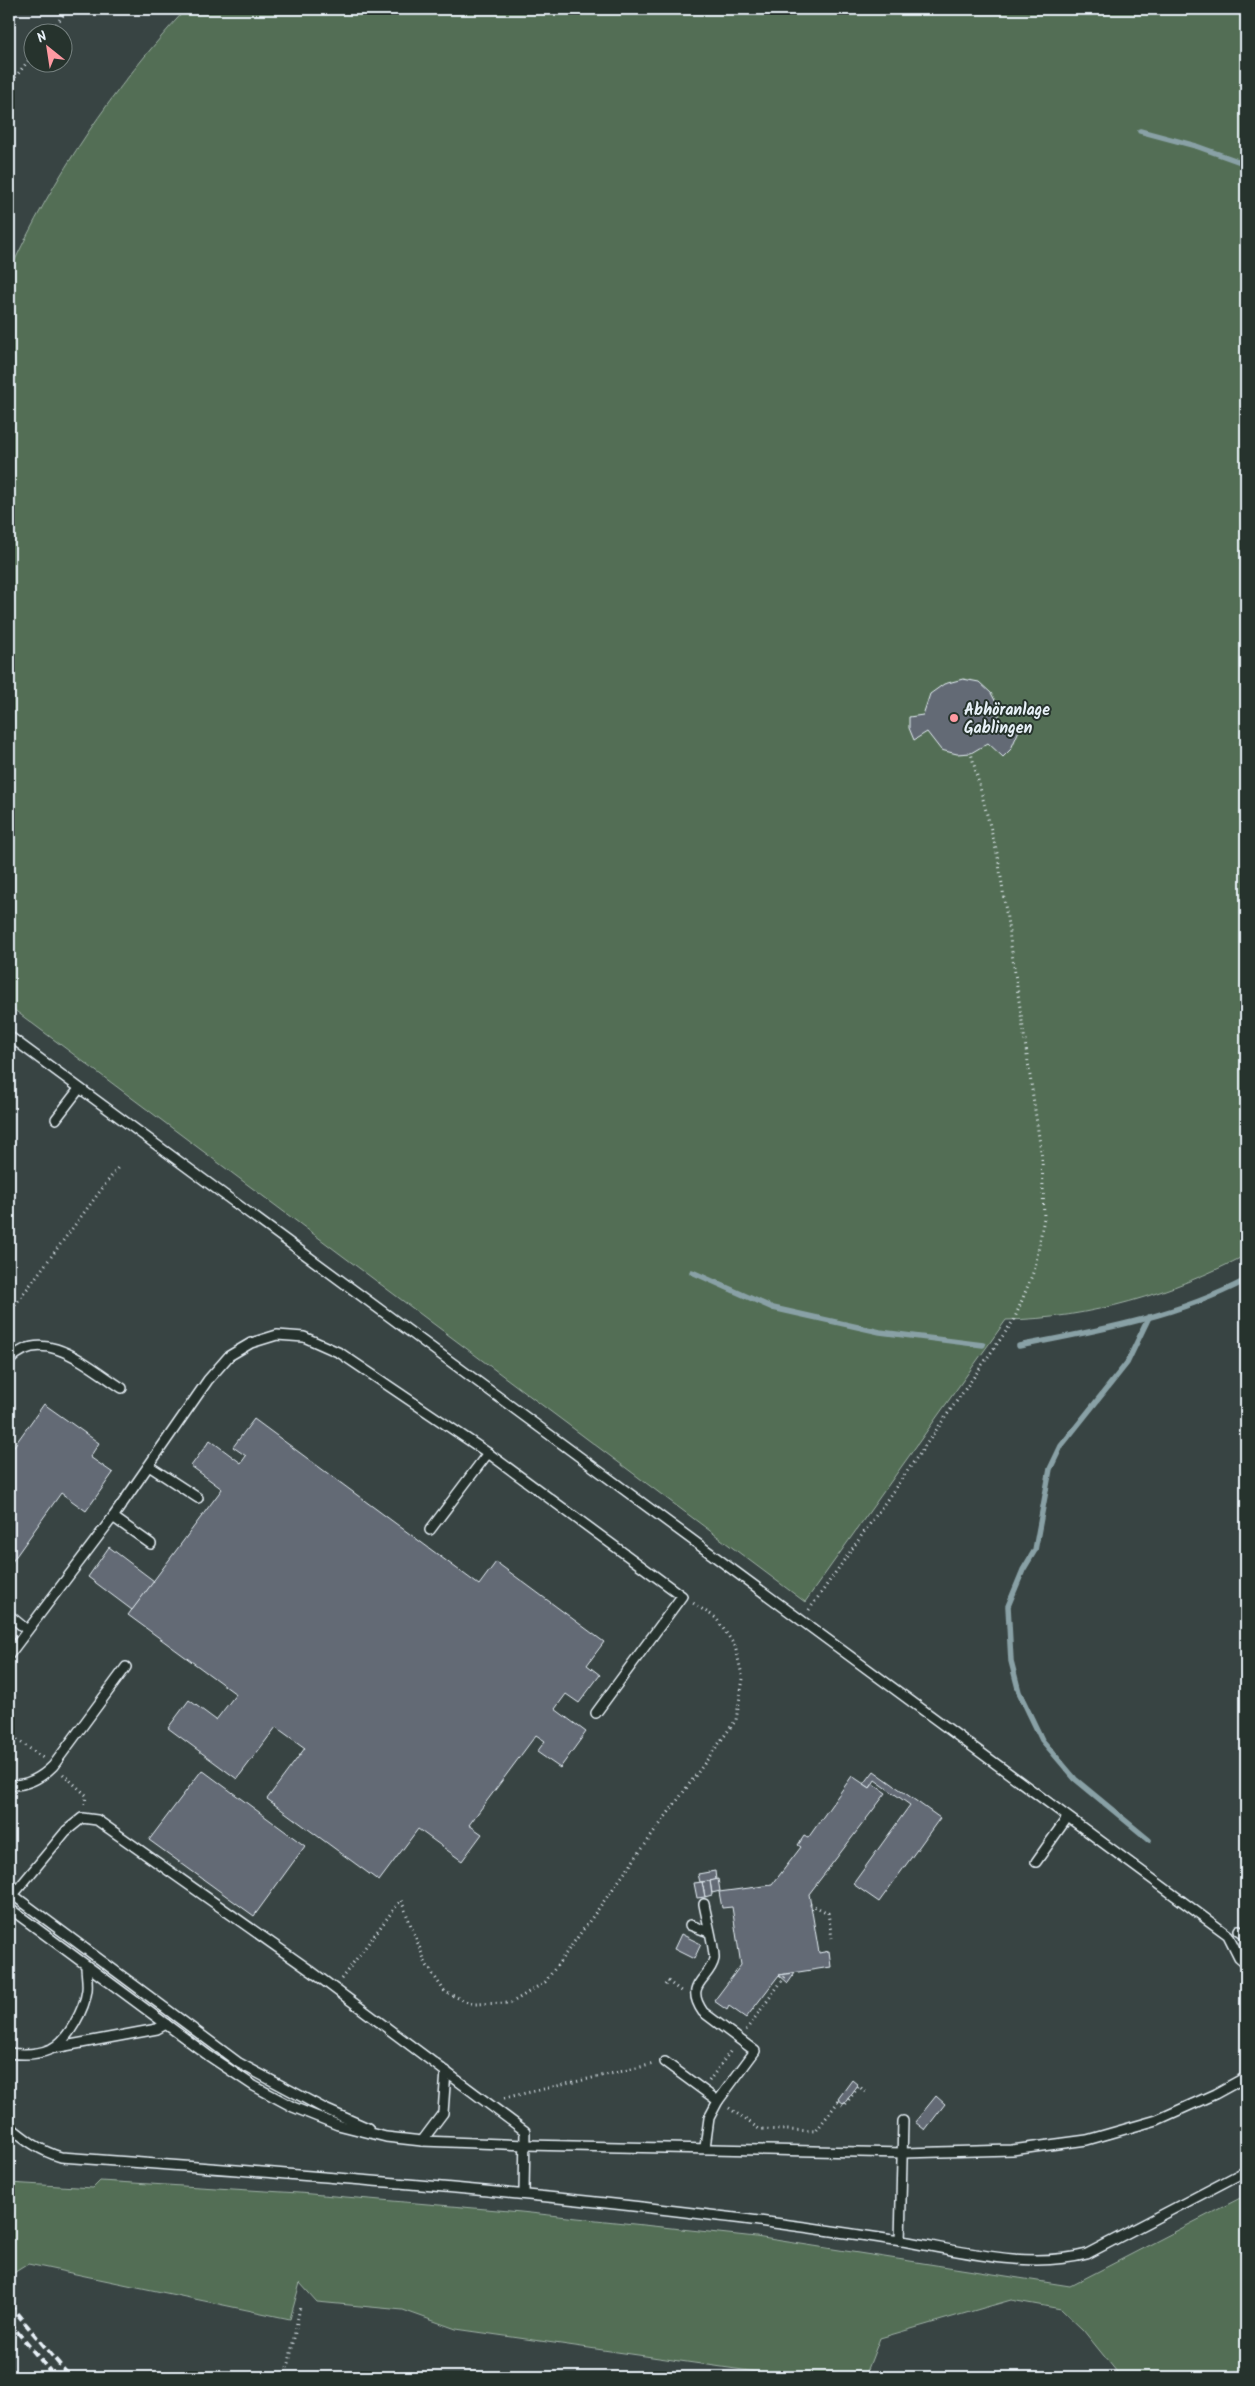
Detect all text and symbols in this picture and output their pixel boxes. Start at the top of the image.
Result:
north arrow [22,22,72,72]
text: N [33,26,51,49]
place label: Abhöranlage Gablingen [964,698,1050,741]
marker: Abhöranlage Gablingen [948,712,960,724]

